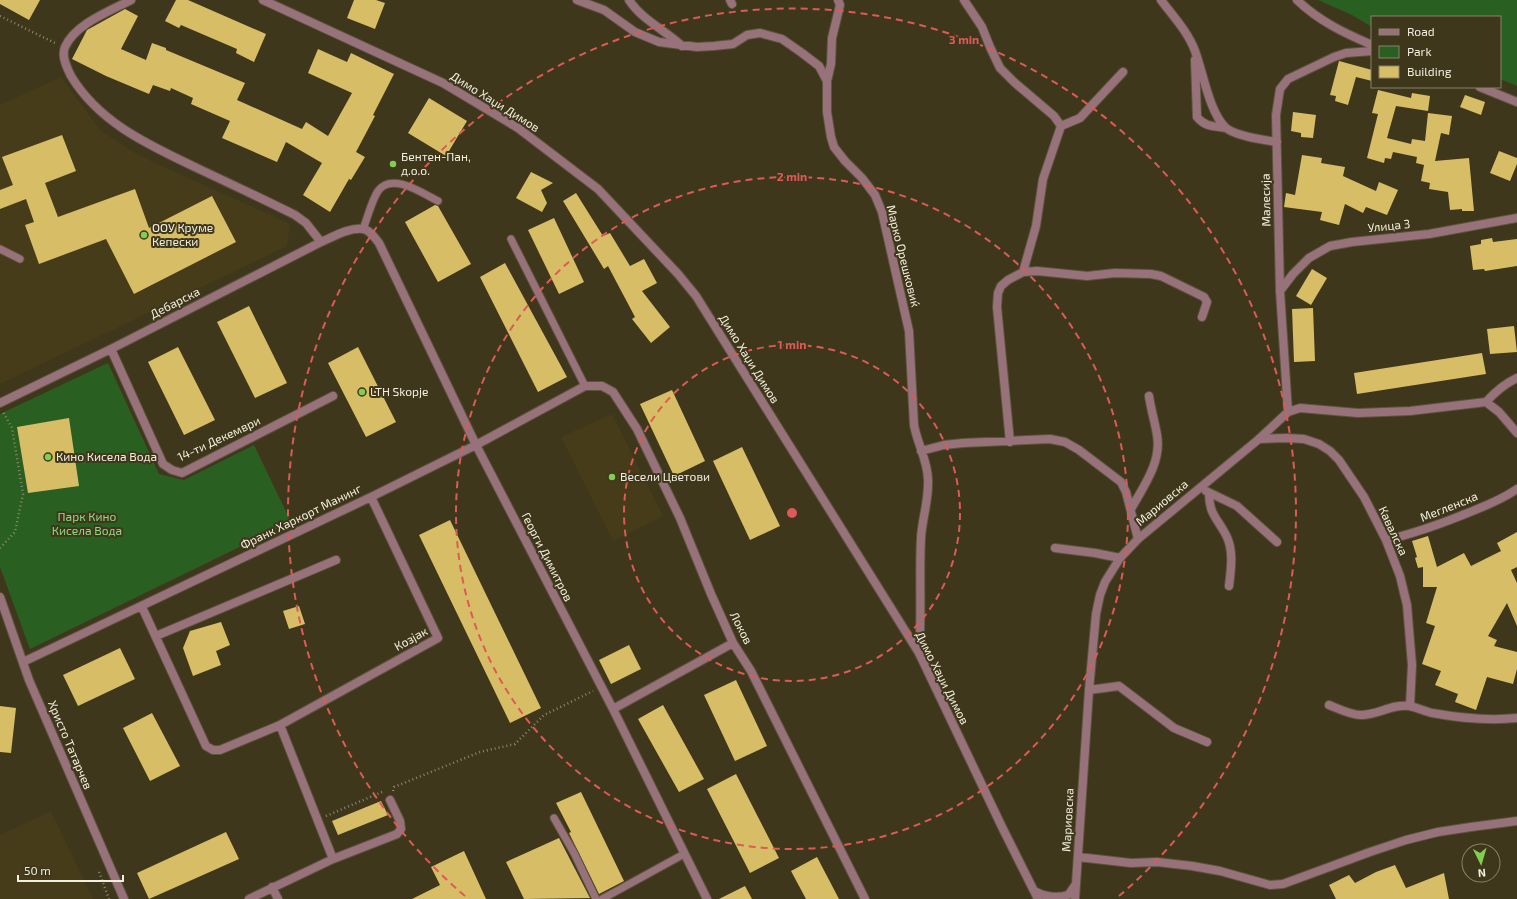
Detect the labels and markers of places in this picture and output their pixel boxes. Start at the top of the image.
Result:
place label: Бентен-Пан, д.о.о. [401,149,471,177]
marker: Бентен-Пан, д.о.о. [388,159,398,169]
place label: ООУ Круме Кепески [152,220,213,248]
marker: ООУ Круме Кепески [139,230,149,240]
place label: LTH Skopje [370,384,428,399]
marker: LTH Skopje [357,387,367,397]
place label: Кино Кисела Вода [56,449,157,463]
marker: Кино Кисела Вода [43,452,53,462]
place label: Весели Цветови [620,469,710,483]
marker: Весели Цветови [607,472,617,482]
centre of rings [785,506,799,520]

